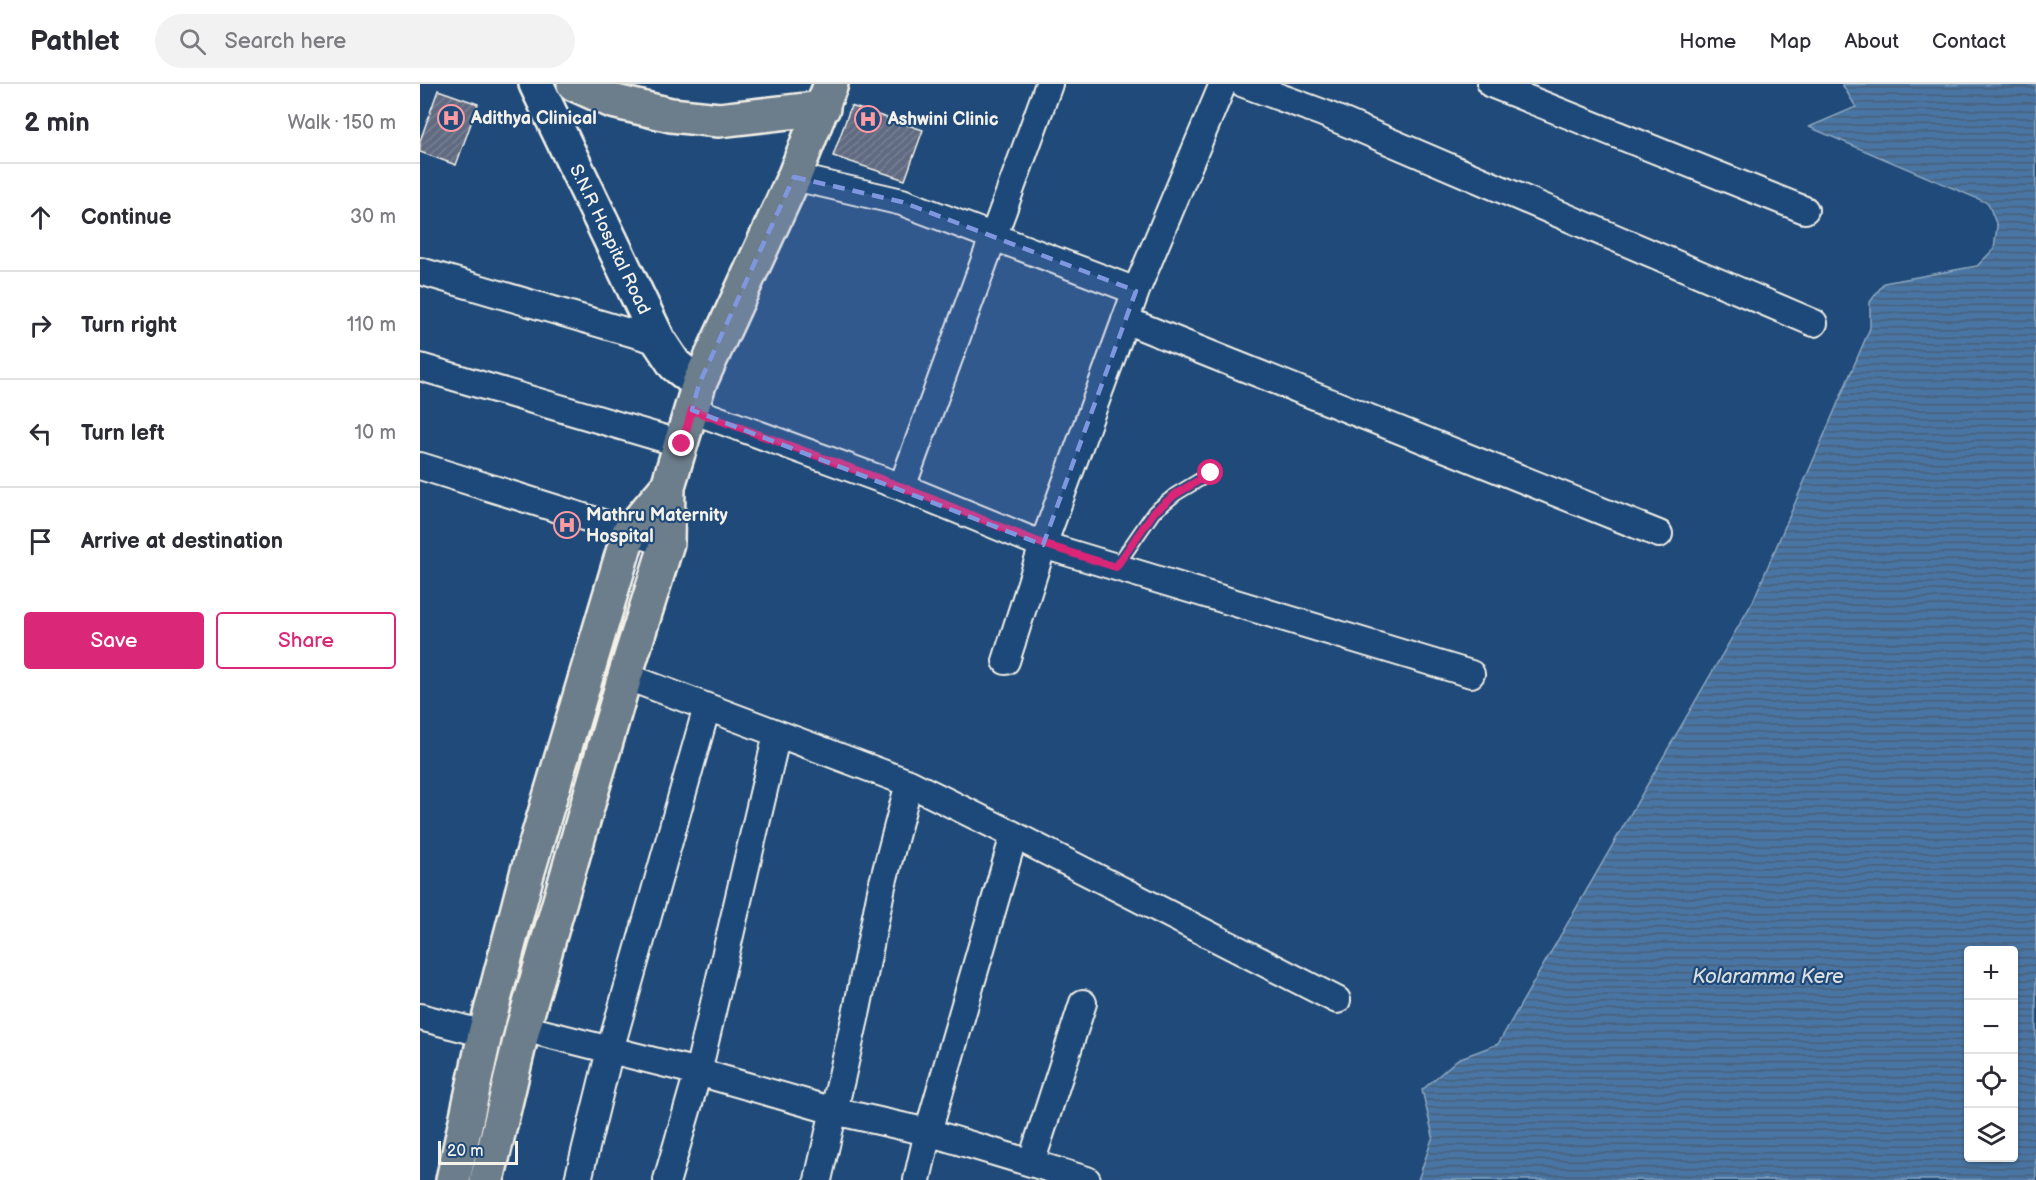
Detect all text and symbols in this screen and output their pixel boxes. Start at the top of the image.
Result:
search box [155,14,575,68]
text: Pathlet [30,25,119,58]
icon: search [176,25,209,58]
text: Search here [224,28,346,55]
text: Home [1679,29,1736,54]
text: Map [1769,29,1811,54]
text: About [1844,29,1899,54]
text: Contact [1932,29,2006,54]
hospital icon: Adithya Clinical [436,103,466,133]
hospital icon: Ashwini Clinic [853,104,883,134]
text: 2 min [24,108,90,139]
place label: Adithya Clinical [470,108,597,129]
place label: Ashwini Clinic [887,109,999,130]
text: Walk · 150 m [287,111,396,135]
street label: S.N.R Hospital Road [565,161,655,317]
icon: ahead [24,201,57,234]
text: Continue [81,204,171,231]
text: 30 m [350,205,396,229]
icon: right [24,309,57,342]
text: Turn right [81,312,177,339]
text: 110 m [347,313,396,337]
icon: left [24,417,57,450]
text: Turn left [81,420,165,447]
text: 10 m [355,421,396,445]
route end [668,430,694,456]
route start [1197,459,1223,485]
place label: Mathru Maternity Hospital [586,505,728,547]
hospital icon: Mathru Maternity Hospital [552,510,582,540]
icon: arrive [24,525,57,558]
text: Arrive at destination [81,528,283,555]
button: Save [24,612,204,669]
button: Share [216,612,396,669]
map controls [1964,946,2018,1162]
button: + [1964,946,2018,1000]
water label: Kolaramma Kere [1692,965,1844,989]
button: − [1964,1000,2018,1054]
button: locate [1964,1054,2018,1108]
button: layers [1964,1108,2018,1162]
scale bar [438,1138,518,1166]
text: 20 m [447,1142,483,1161]

